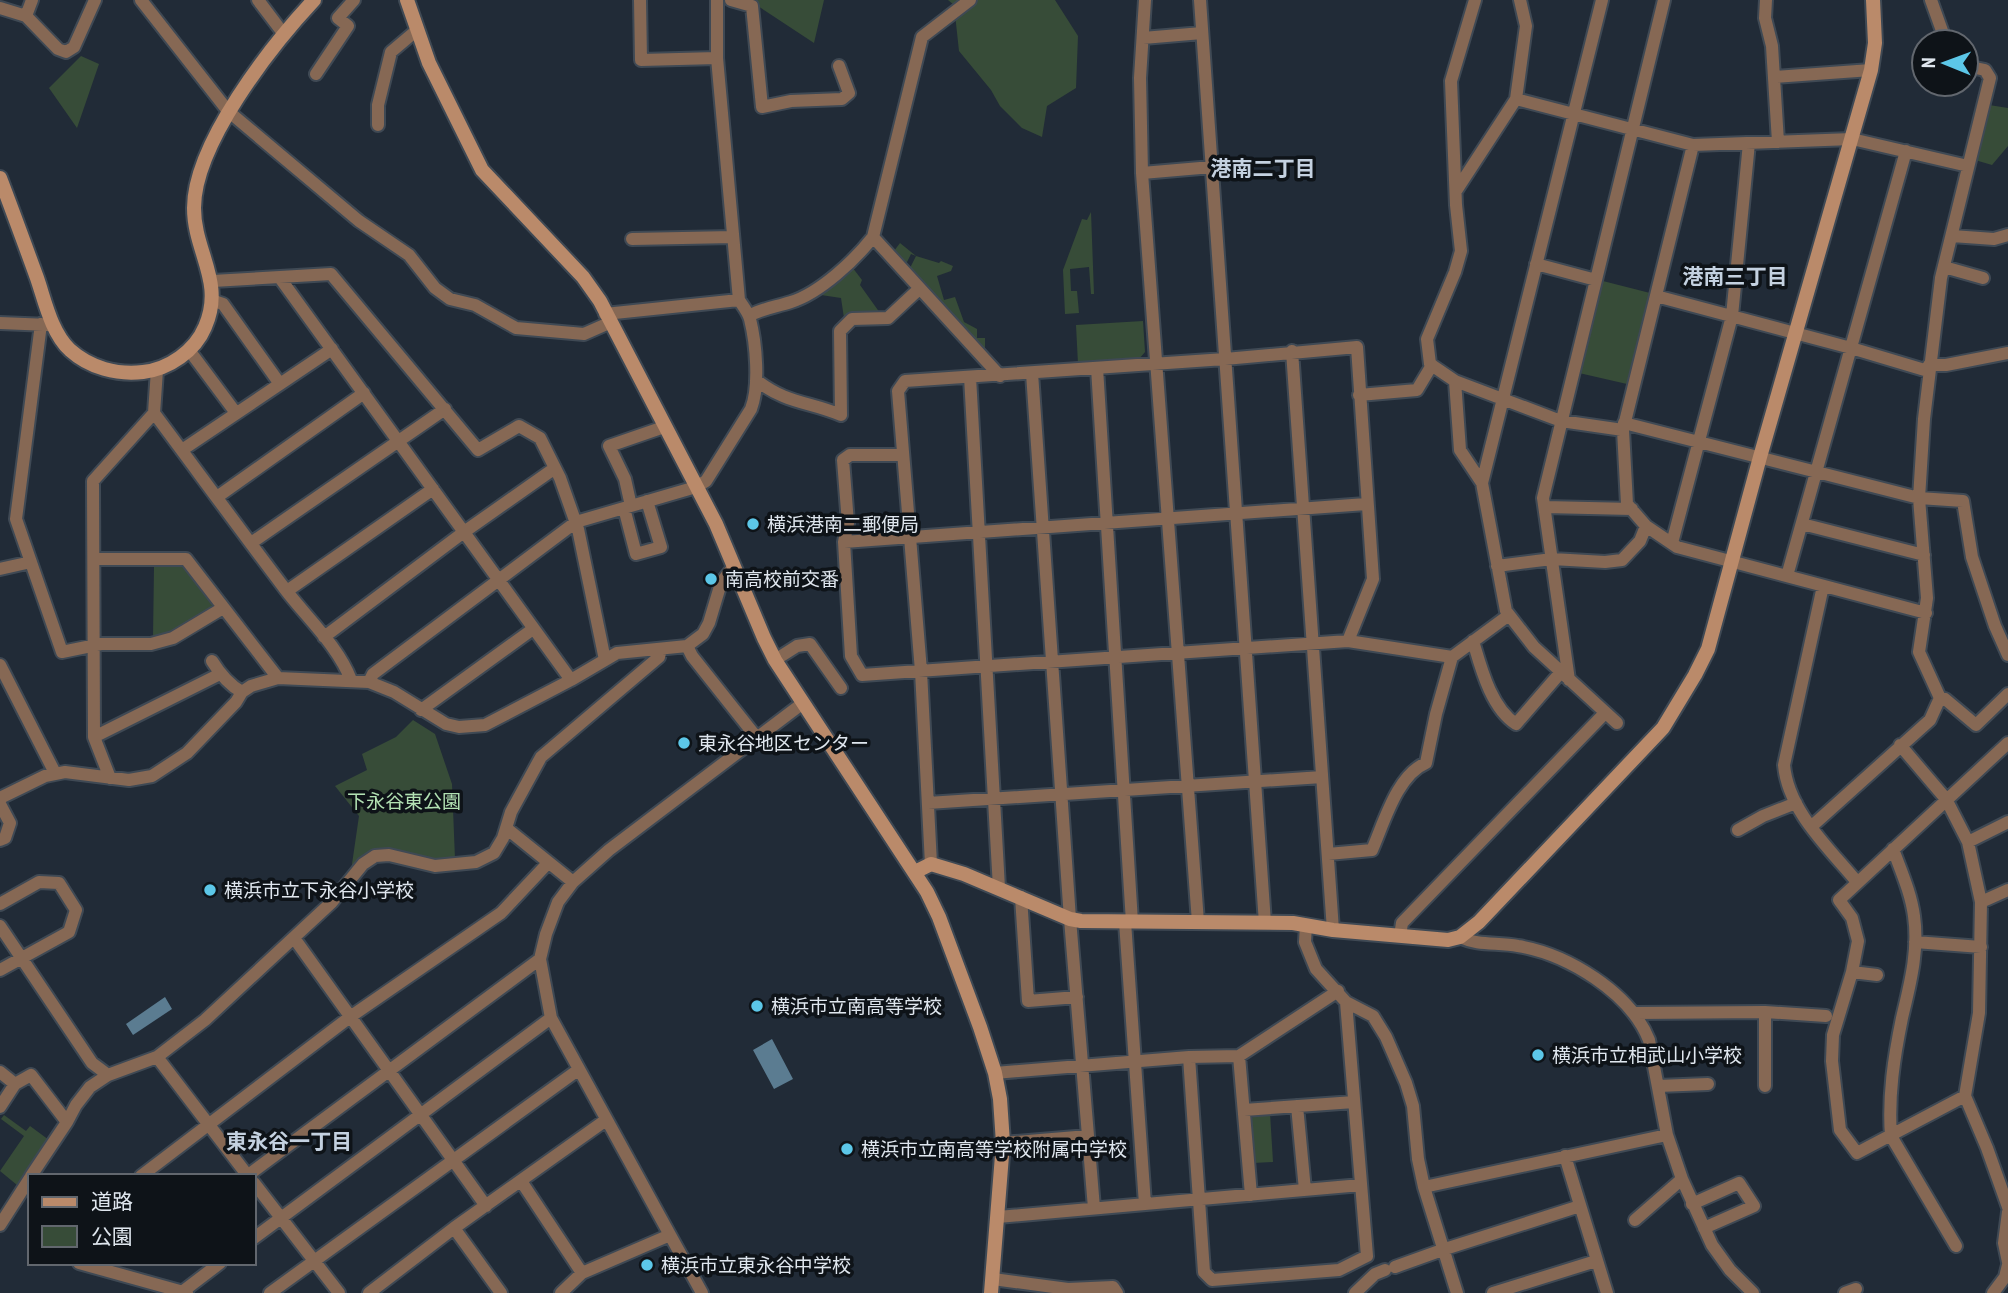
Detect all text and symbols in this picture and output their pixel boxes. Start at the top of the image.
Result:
north arrow [1910,28,1980,98]
text: N [1916,57,1940,68]
district label: 港南二丁目 [1211,155,1316,182]
district label: 港南三丁目 [1683,263,1788,290]
place label: 横浜港南二郵便局 [767,512,919,536]
marker: 横浜港南二郵便局 [745,516,761,532]
place label: 南高校前交番 [725,567,839,591]
marker: 南高校前交番 [703,571,719,587]
place label: 東永谷地区センター [698,731,869,755]
marker: 東永谷地区センター [676,735,692,751]
park label: 下永谷東公園 [347,789,461,813]
place label: 横浜市立下永谷小学校 [224,878,414,902]
marker: 横浜市立下永谷小学校 [202,882,218,898]
place label: 横浜市立南高等学校 [771,994,942,1018]
marker: 横浜市立南高等学校 [749,998,765,1014]
place label: 横浜市立相武山小学校 [1552,1043,1742,1067]
marker: 横浜市立相武山小学校 [1530,1047,1546,1063]
district label: 東永谷一丁目 [226,1128,352,1155]
place label: 横浜市立南高等学校附属中学校 [861,1137,1127,1161]
marker: 横浜市立南高等学校附属中学校 [839,1141,855,1157]
legend [28,1174,256,1265]
text: 道路 [91,1188,133,1215]
text: 公園 [91,1223,133,1250]
place label: 横浜市立東永谷中学校 [661,1253,851,1277]
marker: 横浜市立東永谷中学校 [639,1257,655,1273]

